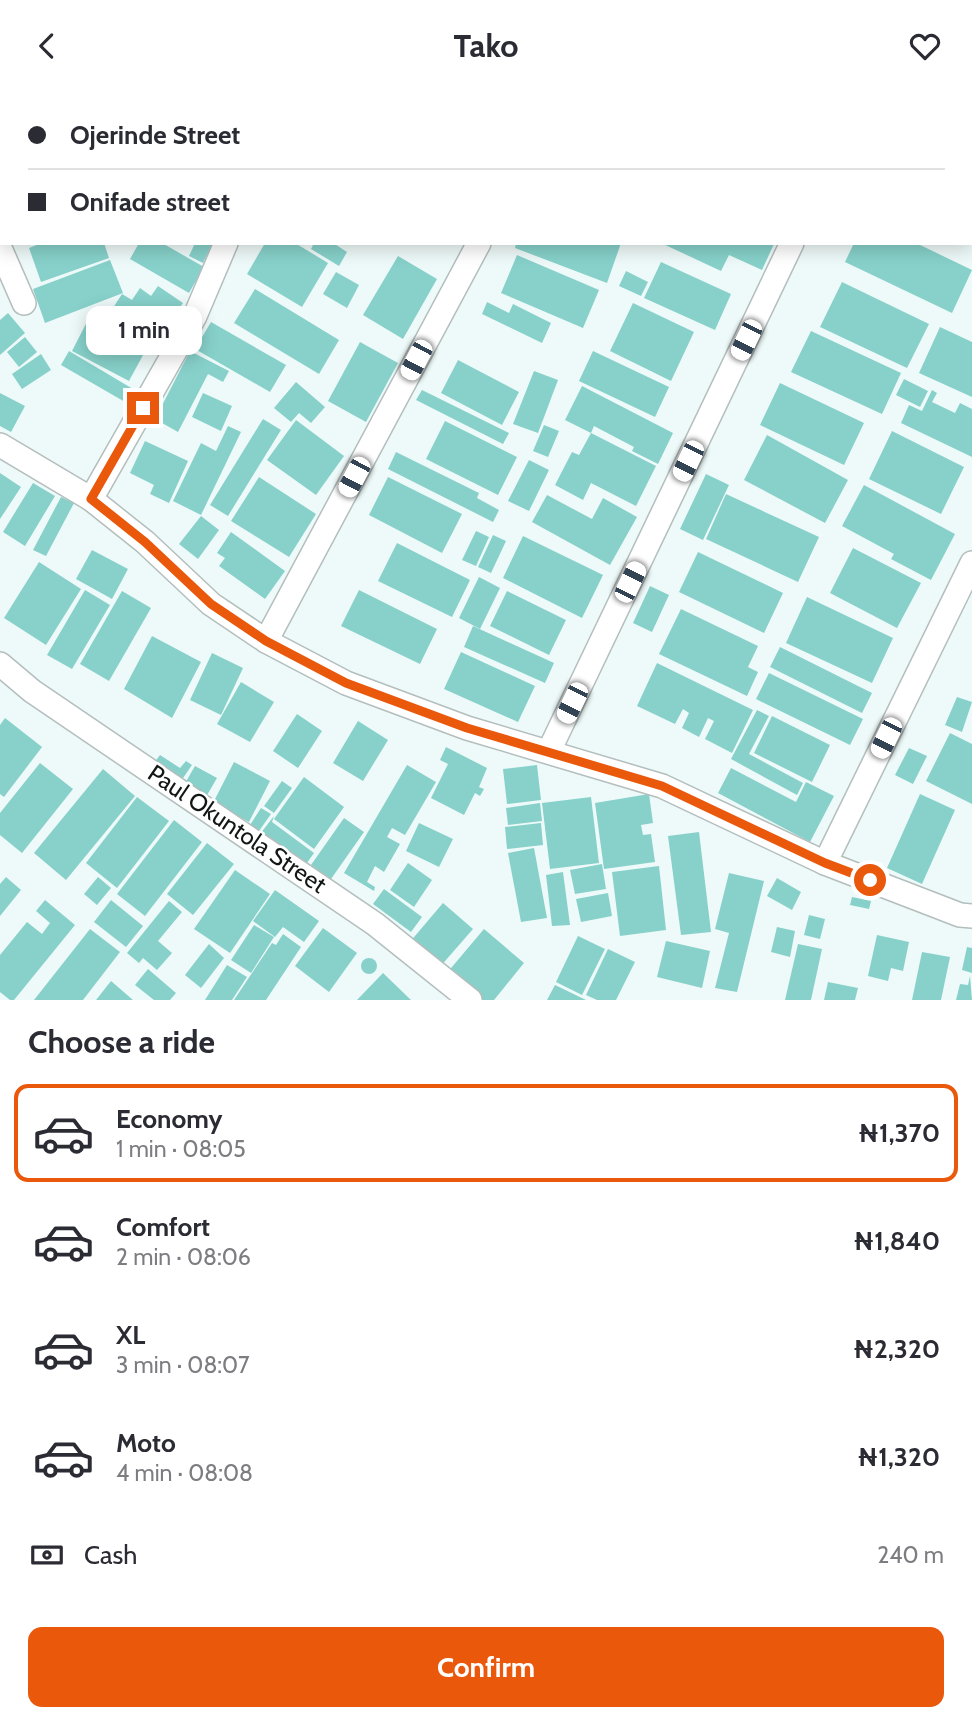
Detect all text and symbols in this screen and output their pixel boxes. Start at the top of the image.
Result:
text: Tako [453,26,519,65]
icon: back [28,27,66,65]
icon: heart [906,27,944,65]
text: Ojerinde Street [70,119,240,151]
text: Onifade street [70,186,230,218]
callout: 1 min [85,307,201,355]
text: 1 min [118,316,170,344]
car [728,317,765,363]
car [397,337,436,383]
route end [127,392,159,424]
car [670,438,707,484]
car [335,454,374,500]
car [612,559,649,605]
car [554,680,591,726]
car [868,715,905,761]
street label: Paul Okuntola Street [143,758,332,899]
route start [854,864,886,896]
text: Choose a ride [28,1022,215,1061]
icon: car [32,1102,95,1165]
text: Economy [116,1103,222,1135]
text: ₦1,370 [858,1117,940,1149]
text: 1 min · 08:05 [116,1135,246,1163]
icon: car [32,1210,95,1273]
text: Comfort [116,1211,210,1243]
text: ₦1,840 [853,1225,940,1257]
text: 2 min · 08:06 [116,1243,251,1271]
icon: car [32,1318,95,1381]
text: XL [116,1319,145,1351]
text: ₦2,320 [853,1333,940,1365]
text: 3 min · 08:07 [116,1351,250,1379]
icon: car [32,1426,95,1489]
text: Moto [116,1427,176,1459]
text: ₦1,320 [857,1441,940,1473]
text: 4 min · 08:08 [116,1459,253,1487]
icon: cash [28,1536,66,1574]
text: Cash [84,1539,137,1571]
text: 240 m [877,1541,944,1569]
button: Confirm [28,1627,944,1707]

